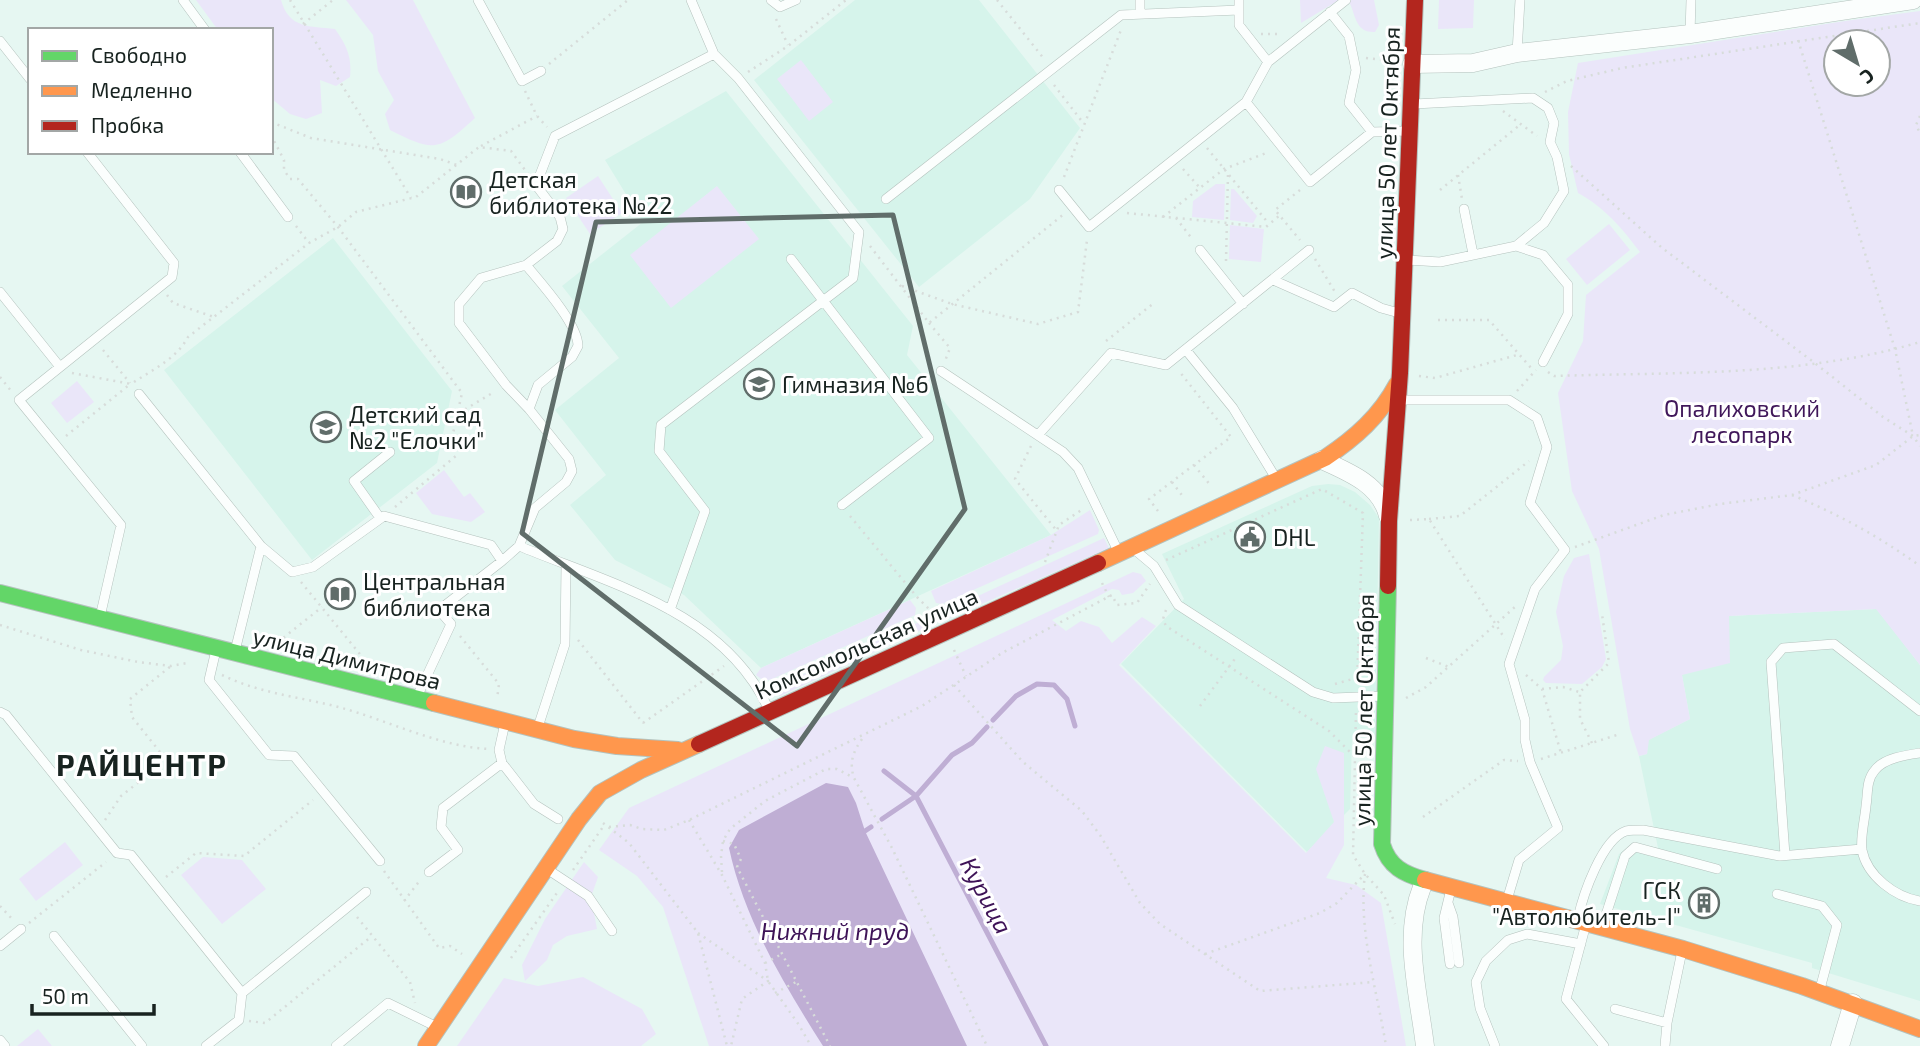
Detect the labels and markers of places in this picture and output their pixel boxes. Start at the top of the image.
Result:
place label: Детская библиотека №22 [489,165,672,219]
library icon: Детская библиотека №22 [449,175,483,209]
school or university icon: Гимназия №6 [742,367,776,401]
place label: Гимназия №6 [782,370,929,398]
place label: Детский сад №2 "Елочки" [349,400,484,454]
school or university icon: Детский сад №2 "Елочки" [309,410,343,444]
public building icon: DHL [1233,520,1267,554]
place label: DHL [1273,523,1316,551]
place label: Центральная библиотека [363,567,505,621]
library icon: Центральная библиотека [323,577,357,611]
place label: ГСК "Автолюбитель-I" [1492,876,1681,930]
building icon: ГСК "Автолюбитель-I" [1687,886,1721,920]

